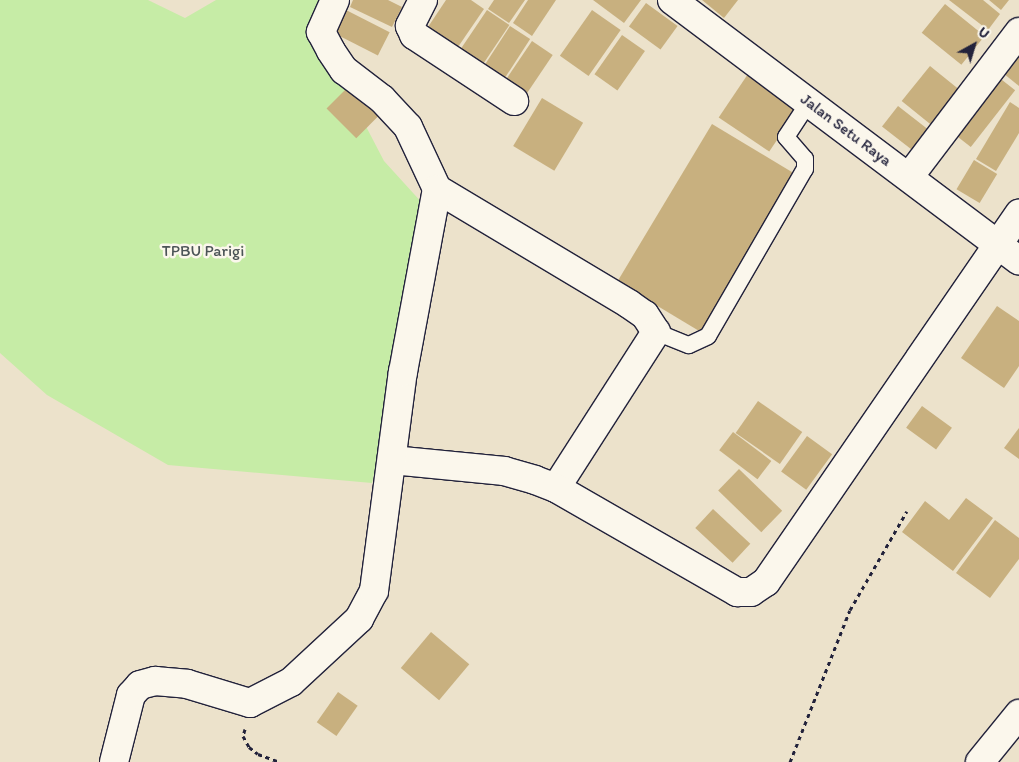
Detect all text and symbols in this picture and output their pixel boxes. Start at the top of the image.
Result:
north arrow [949,20,999,70]
text: U [975,23,993,42]
street label: Jalan Setu Raya [797,90,895,170]
park label: TPBU Parigi [162,241,244,261]

